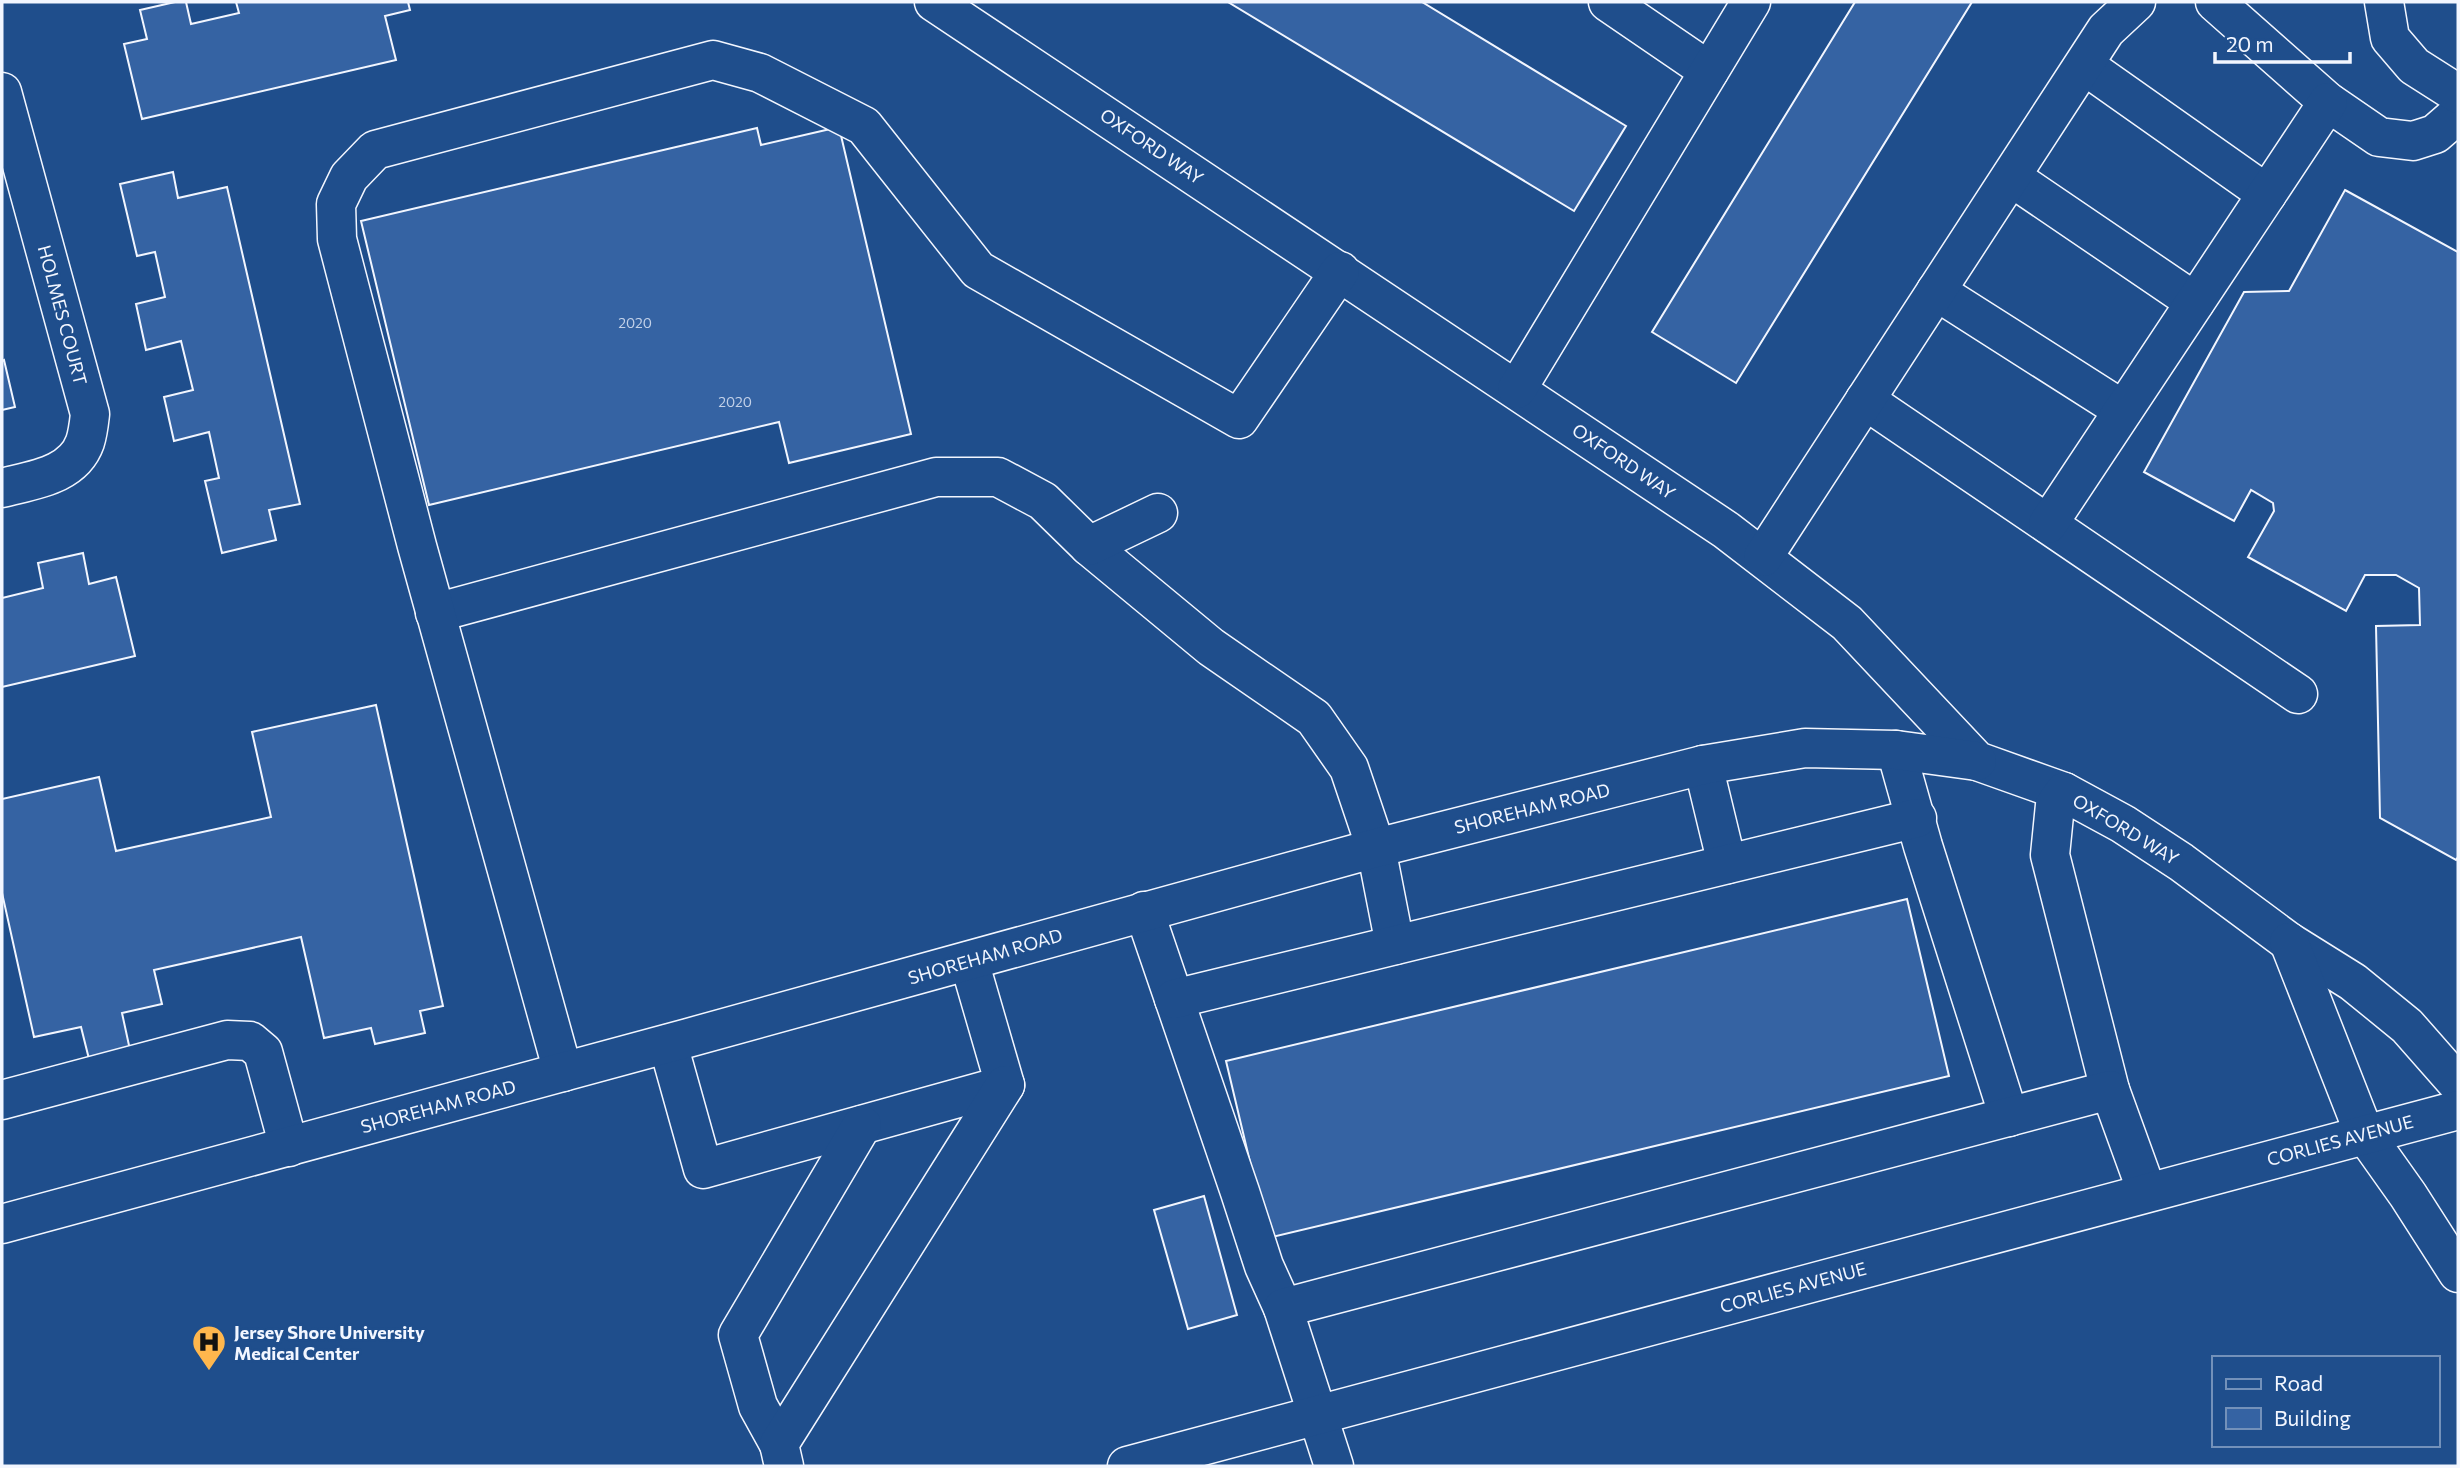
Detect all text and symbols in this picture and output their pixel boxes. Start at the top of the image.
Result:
scale bar [2215,21,2350,65]
text: 20 m [2226,31,2274,56]
street label: OXFORD WAY [1096,103,1208,189]
street label: HOLMES COURT [34,243,92,387]
house number: 2020 [618,314,652,331]
house number: 2020 [718,393,752,410]
street label: OXFORD WAY [1568,418,1680,504]
street label: SHOREHAM ROAD [1452,778,1612,838]
street label: OXFORD WAY [2069,789,2183,869]
street label: SHOREHAM ROAD [905,923,1065,989]
street label: SHOREHAM ROAD [358,1075,518,1137]
street label: CORLIES AVENUE [2264,1110,2416,1170]
street label: CORLIES AVENUE [1717,1257,1869,1317]
place label: Jersey Shore University Medical Center [234,1321,425,1364]
hospital icon: Jersey Shore University Medical Center [190,1323,228,1372]
legend [2212,1356,2439,1447]
text: Road [2274,1370,2323,1395]
text: Building [2274,1405,2351,1430]

